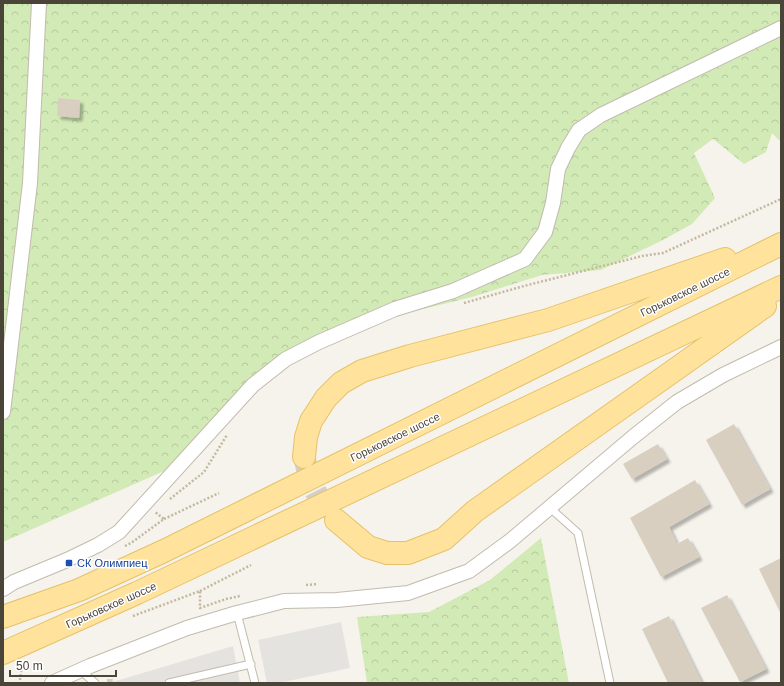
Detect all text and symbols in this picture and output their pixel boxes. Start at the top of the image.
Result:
street label: Горьковское шоссе [638,265,732,319]
street label: Горьковское шоссе [348,410,442,464]
place label: СК Олимпиец [77,557,148,569]
marker: СК Олимпиец [64,558,74,568]
street label: Горьковское шоссе [64,580,158,630]
scale bar [10,652,116,678]
text: 50 m [16,659,43,673]

